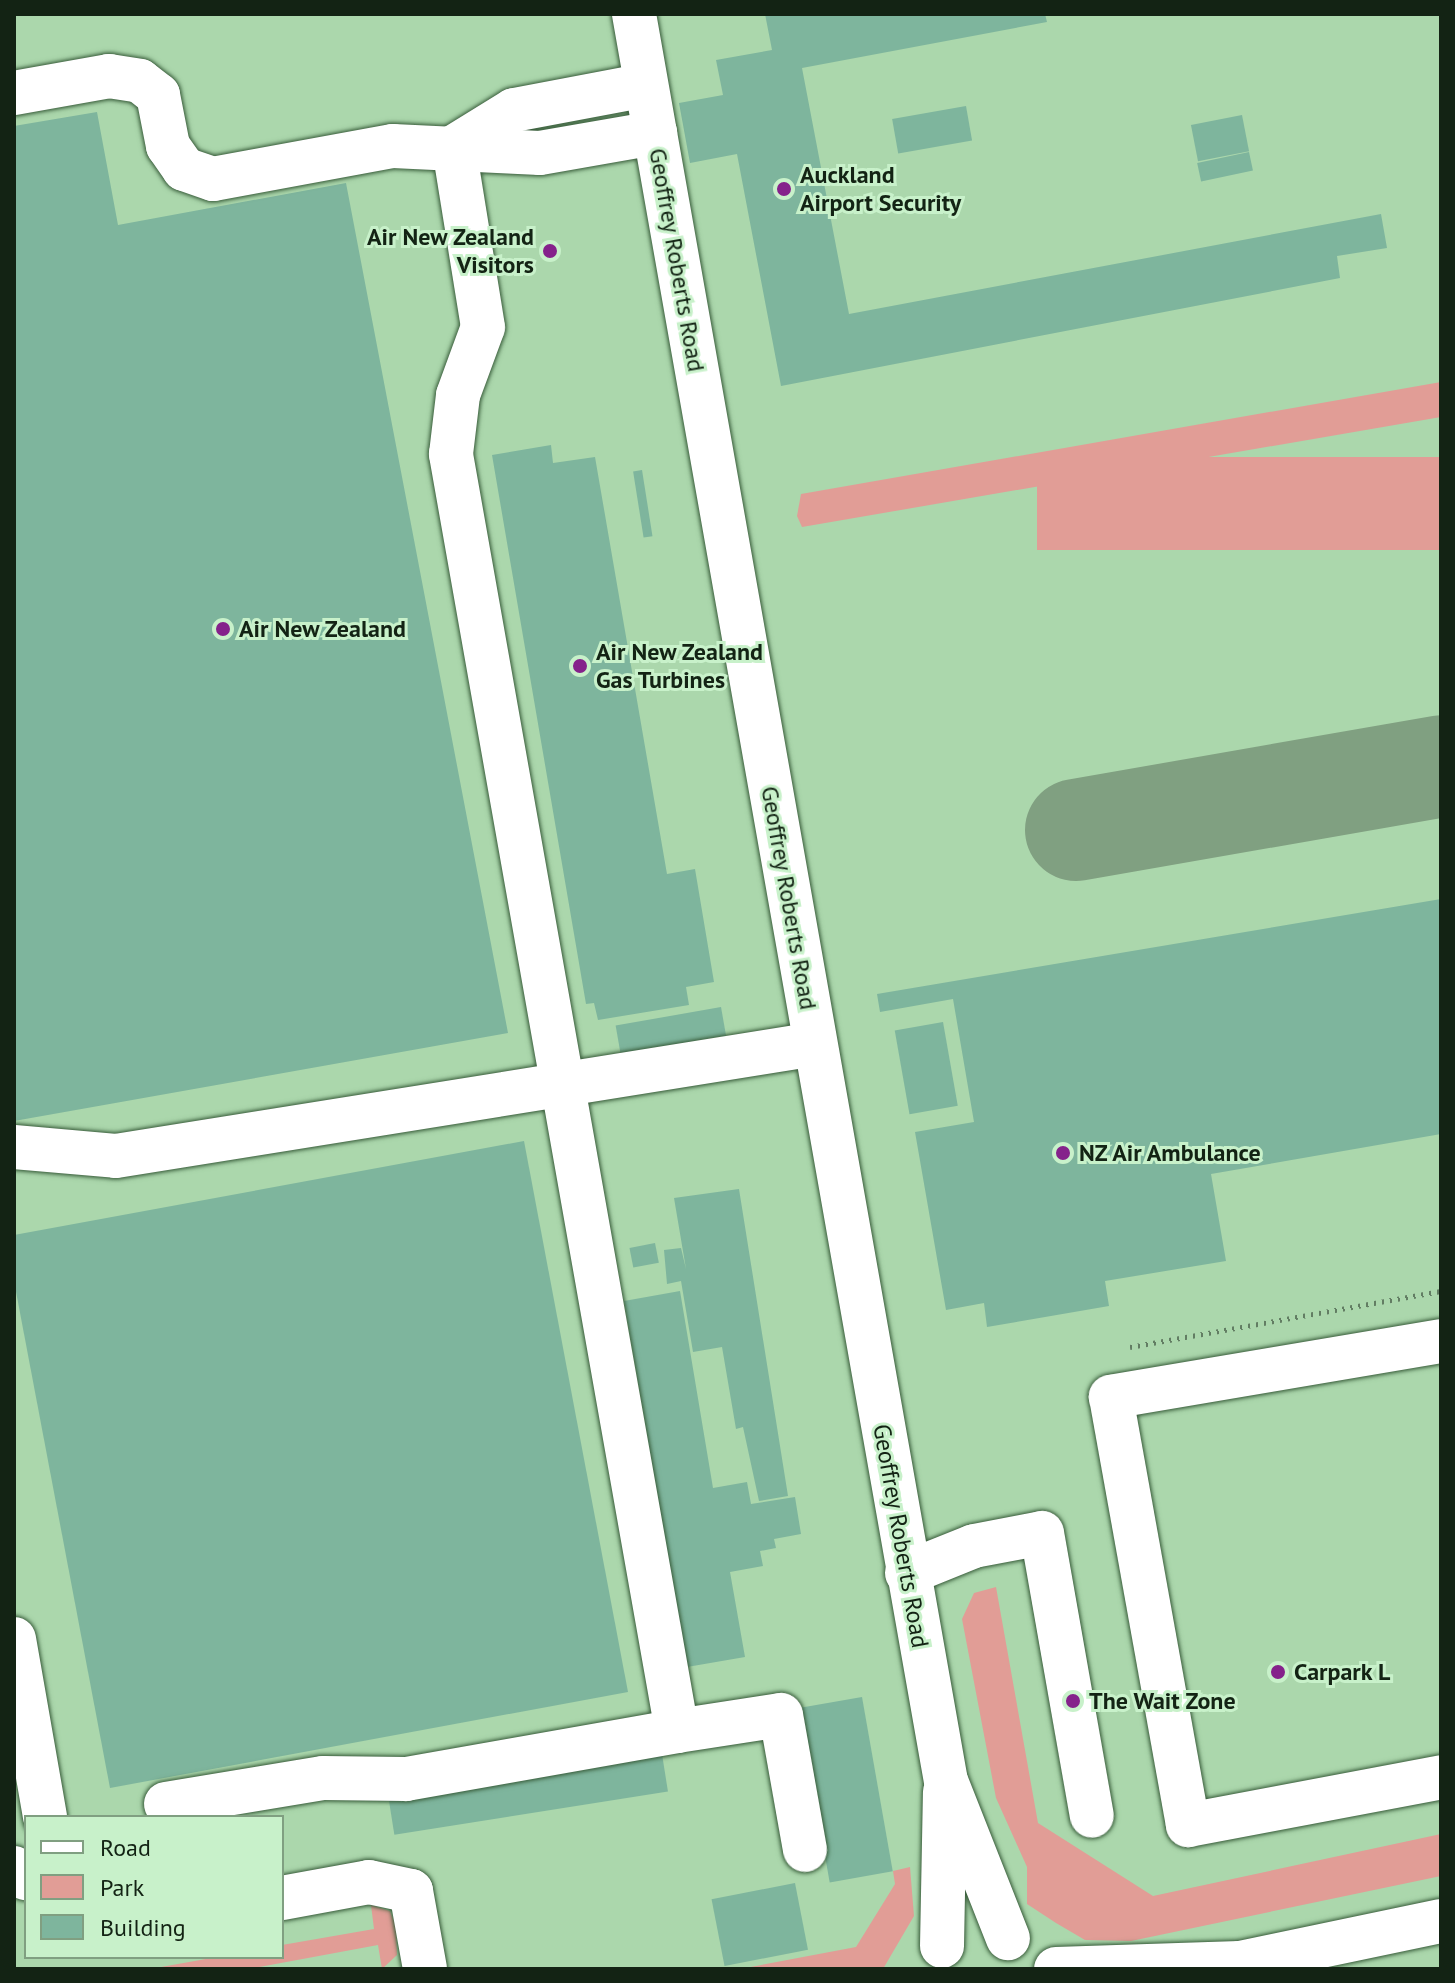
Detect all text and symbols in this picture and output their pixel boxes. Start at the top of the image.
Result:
street label: Geoffrey Roberts Road [643,146,711,374]
place label: Auckland Airport Security [800,161,961,217]
marker: Auckland Airport Security [775,180,793,198]
place label: Air New Zealand Visitors [366,223,534,279]
marker: Air New Zealand Visitors [541,242,559,260]
place label: Air New Zealand [239,615,407,643]
marker: Air New Zealand [214,620,232,638]
place label: Air New Zealand Gas Turbines [596,638,764,694]
marker: Air New Zealand Gas Turbines [571,657,589,675]
street label: Geoffrey Roberts Road [755,784,823,1012]
place label: NZ Air Ambulance [1079,1139,1263,1167]
marker: NZ Air Ambulance [1054,1144,1072,1162]
street label: Geoffrey Roberts Road [867,1422,935,1650]
place label: Carpark L [1294,1658,1391,1686]
marker: Carpark L [1269,1663,1287,1681]
place label: The Wait Zone [1089,1687,1237,1715]
marker: The Wait Zone [1064,1692,1082,1710]
legend [24,1815,284,1959]
text: Road [100,1832,151,1863]
text: Park [100,1872,144,1903]
text: Building [100,1912,186,1943]

